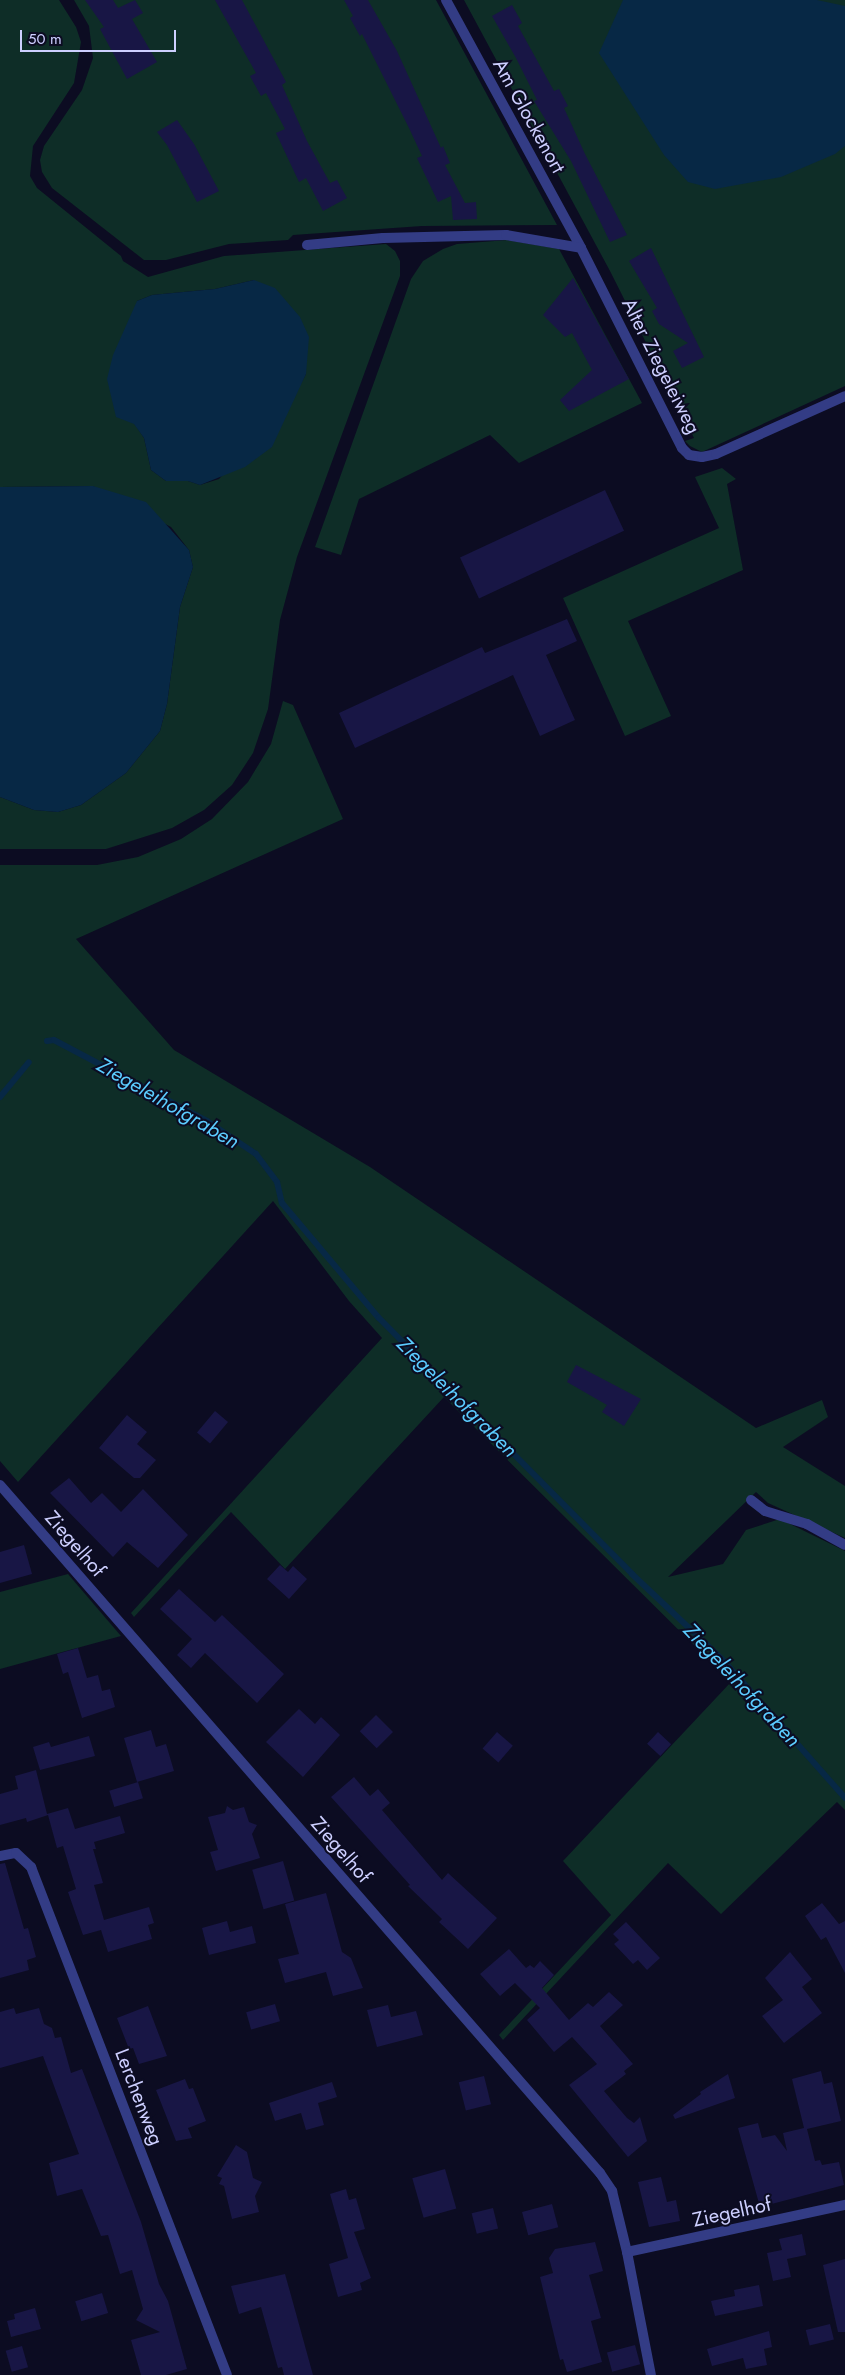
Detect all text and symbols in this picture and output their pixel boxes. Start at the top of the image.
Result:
scale bar [22,20,179,52]
text: 50 m [28,28,62,50]
street label: Am Glockenort [488,55,570,177]
street label: Alter Ziegeleiweg [616,294,706,438]
water label: Ziegeleihofgraben [92,1052,244,1154]
water label: Ziegeleihofgraben [391,1331,523,1463]
street label: Ziegelhof [40,1506,110,1582]
water label: Ziegeleihofgraben [678,1618,806,1752]
street label: Ziegelhof [306,1812,376,1888]
street label: Lerchenweg [110,2045,168,2149]
street label: Ziegelhof [690,2192,774,2232]

